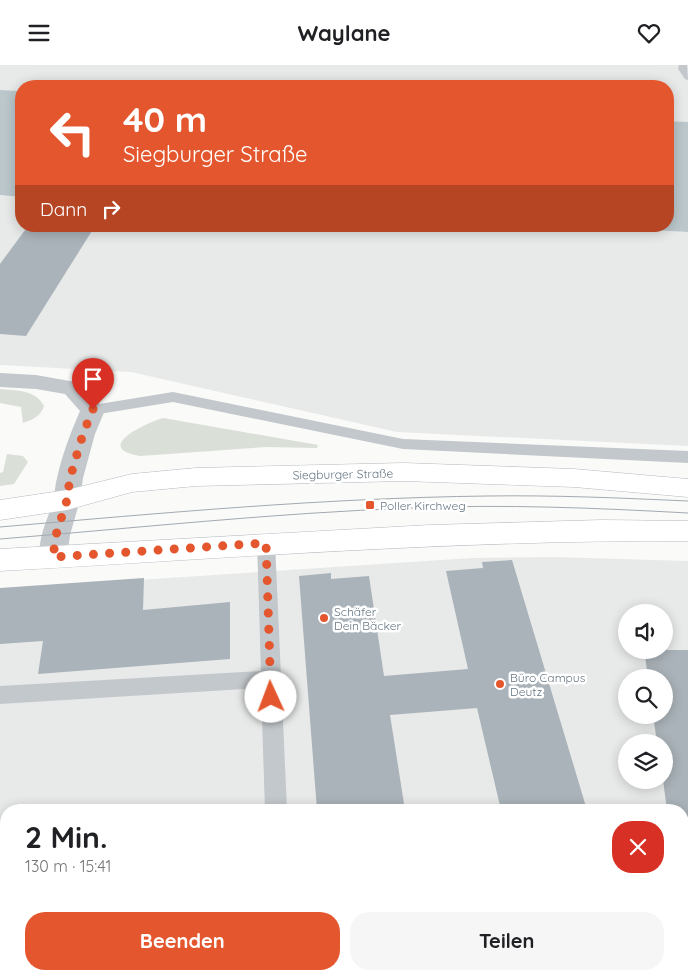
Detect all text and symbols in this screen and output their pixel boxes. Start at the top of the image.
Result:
icon: menu [25,19,53,47]
text: Waylane [297,19,391,47]
icon: heart [635,19,663,47]
text: 40 m [123,97,207,141]
icon: left [40,100,105,165]
text: Siegburger Straße [123,140,307,168]
icon: right [97,195,125,223]
text: Dann [40,197,87,221]
pin [72,358,114,409]
icon: arrive [79,365,107,393]
street label: Siegburger Straße [293,466,394,482]
place label: Poller Kirchweg [380,498,466,513]
marker: Poller Kirchweg [364,499,376,511]
place label: Schäfer Dein Bäcker [334,604,402,633]
map controls [618,604,673,789]
button: sound [618,604,673,659]
marker: Schäfer Dein Bäcker [318,612,330,624]
button: search [618,669,673,724]
position arrow [244,670,296,722]
place label: Büro Campus Deutz [510,670,586,699]
marker: Büro Campus Deutz [494,678,506,690]
button: layers [618,734,673,789]
text: 2 Min. [25,818,107,856]
button: close [612,821,664,873]
text: 130 m · 15:41 [25,856,112,876]
button: Beenden [25,912,340,970]
button: Teilen [350,912,664,970]

